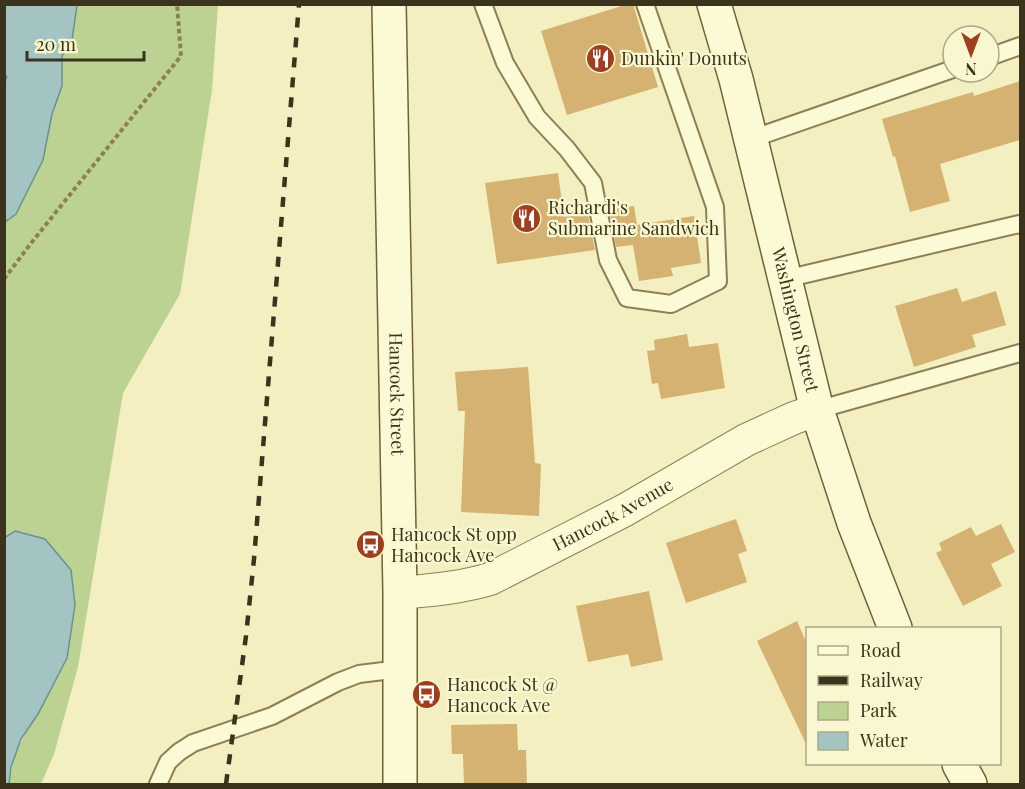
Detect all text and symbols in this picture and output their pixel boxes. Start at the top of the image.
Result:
scale bar [27,24,144,62]
north arrow [941,24,1001,84]
text: 20 m [36,32,76,56]
restaurant icon: Dunkin' Donuts [584,43,616,75]
place label: Dunkin' Donuts [621,46,747,70]
text: N [965,59,977,80]
place label: Richardi's Submarine Sandwich [548,195,720,240]
restaurant icon: Richardi's Submarine Sandwich [511,202,543,234]
street label: Washington Street [766,244,825,395]
street label: Hancock Street [384,332,410,456]
street label: Hancock Avenue [548,472,677,556]
place label: Hancock St opp Hancock Ave [391,522,517,567]
bus stop icon: Hancock St opp Hancock Ave [354,529,386,561]
legend [806,627,1001,765]
text: Road [860,638,901,662]
text: Railway [860,668,923,692]
place label: Hancock St @ Hancock Ave [447,672,558,717]
bus stop icon: Hancock St @ Hancock Ave [410,679,442,711]
text: Park [860,698,897,722]
text: Water [859,728,908,752]

